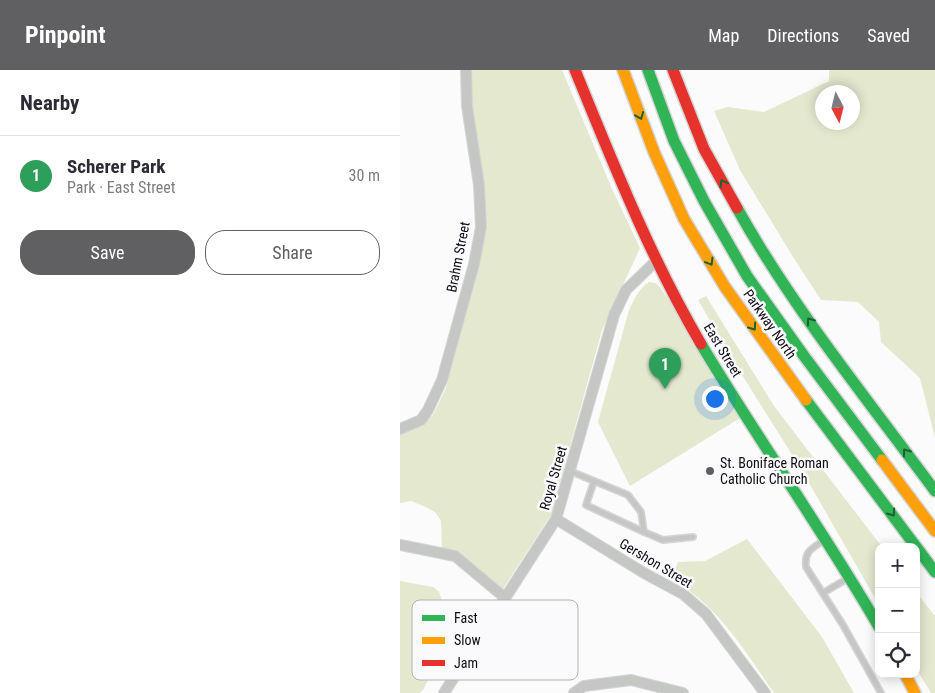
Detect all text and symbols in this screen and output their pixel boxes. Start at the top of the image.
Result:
text: Pinpoint [25,21,106,49]
text: Map [708,25,739,46]
text: Directions [767,25,839,46]
text: Saved [867,25,910,46]
north arrow [815,85,860,130]
text: Nearby [20,91,79,115]
one-way arrow [633,111,644,120]
text: Scherer Park [67,155,165,178]
text: 1 [32,166,40,185]
text: 30 m [348,166,380,185]
text: Park · East Street [67,178,176,197]
one-way arrow [720,180,730,189]
street label: Brahm Street [443,220,473,294]
button: Save [20,230,195,275]
button: Share [205,230,380,275]
one-way arrow [704,256,714,265]
street label: Parkway North [740,286,800,362]
one-way arrow [807,317,816,327]
street label: East Street [701,320,745,380]
one-way arrow [747,321,756,331]
pin: 1 [649,348,681,389]
your location [702,386,728,412]
street label: Royal Street [536,444,570,512]
one-way arrow [903,448,912,458]
place label: St. Boniface Roman Catholic Church [720,455,829,487]
marker: St. Boniface Roman Catholic Church [704,465,716,477]
one-way arrow [887,507,895,516]
street label: Gershon Street [617,535,695,591]
map controls [875,543,920,678]
button: + [875,543,920,588]
button: − [875,588,920,633]
legend [412,600,578,680]
text: Fast [454,610,478,626]
text: Slow [454,632,481,648]
button: locate [875,633,920,678]
text: Jam [454,655,478,671]

